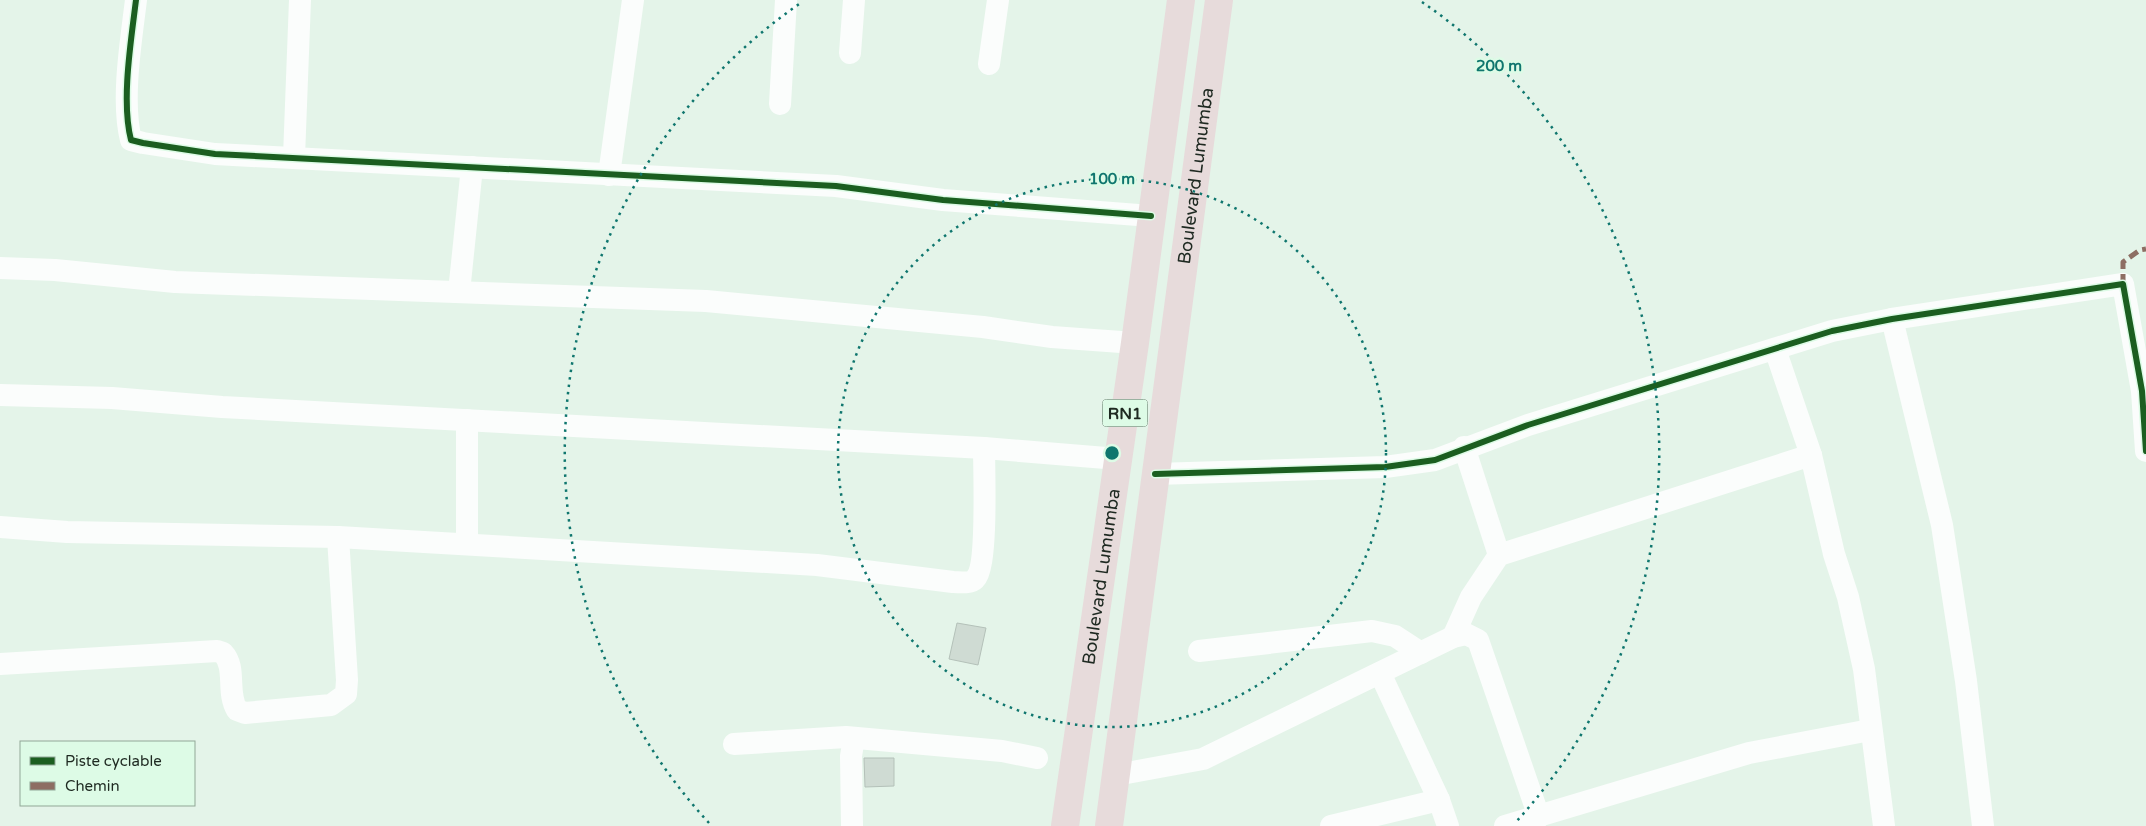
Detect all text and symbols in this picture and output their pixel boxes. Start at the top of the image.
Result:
text: 200 m [1476,57,1522,75]
street label: Boulevard Lumumba [1173,86,1218,265]
text: 100 m [1089,170,1135,188]
road number: RN1 [1102,399,1148,426]
centre of rings [1103,444,1121,462]
street label: Boulevard Lumumba [1077,487,1125,666]
legend [20,741,195,806]
text: Piste cyclable [65,752,162,770]
text: Chemin [65,777,120,795]

